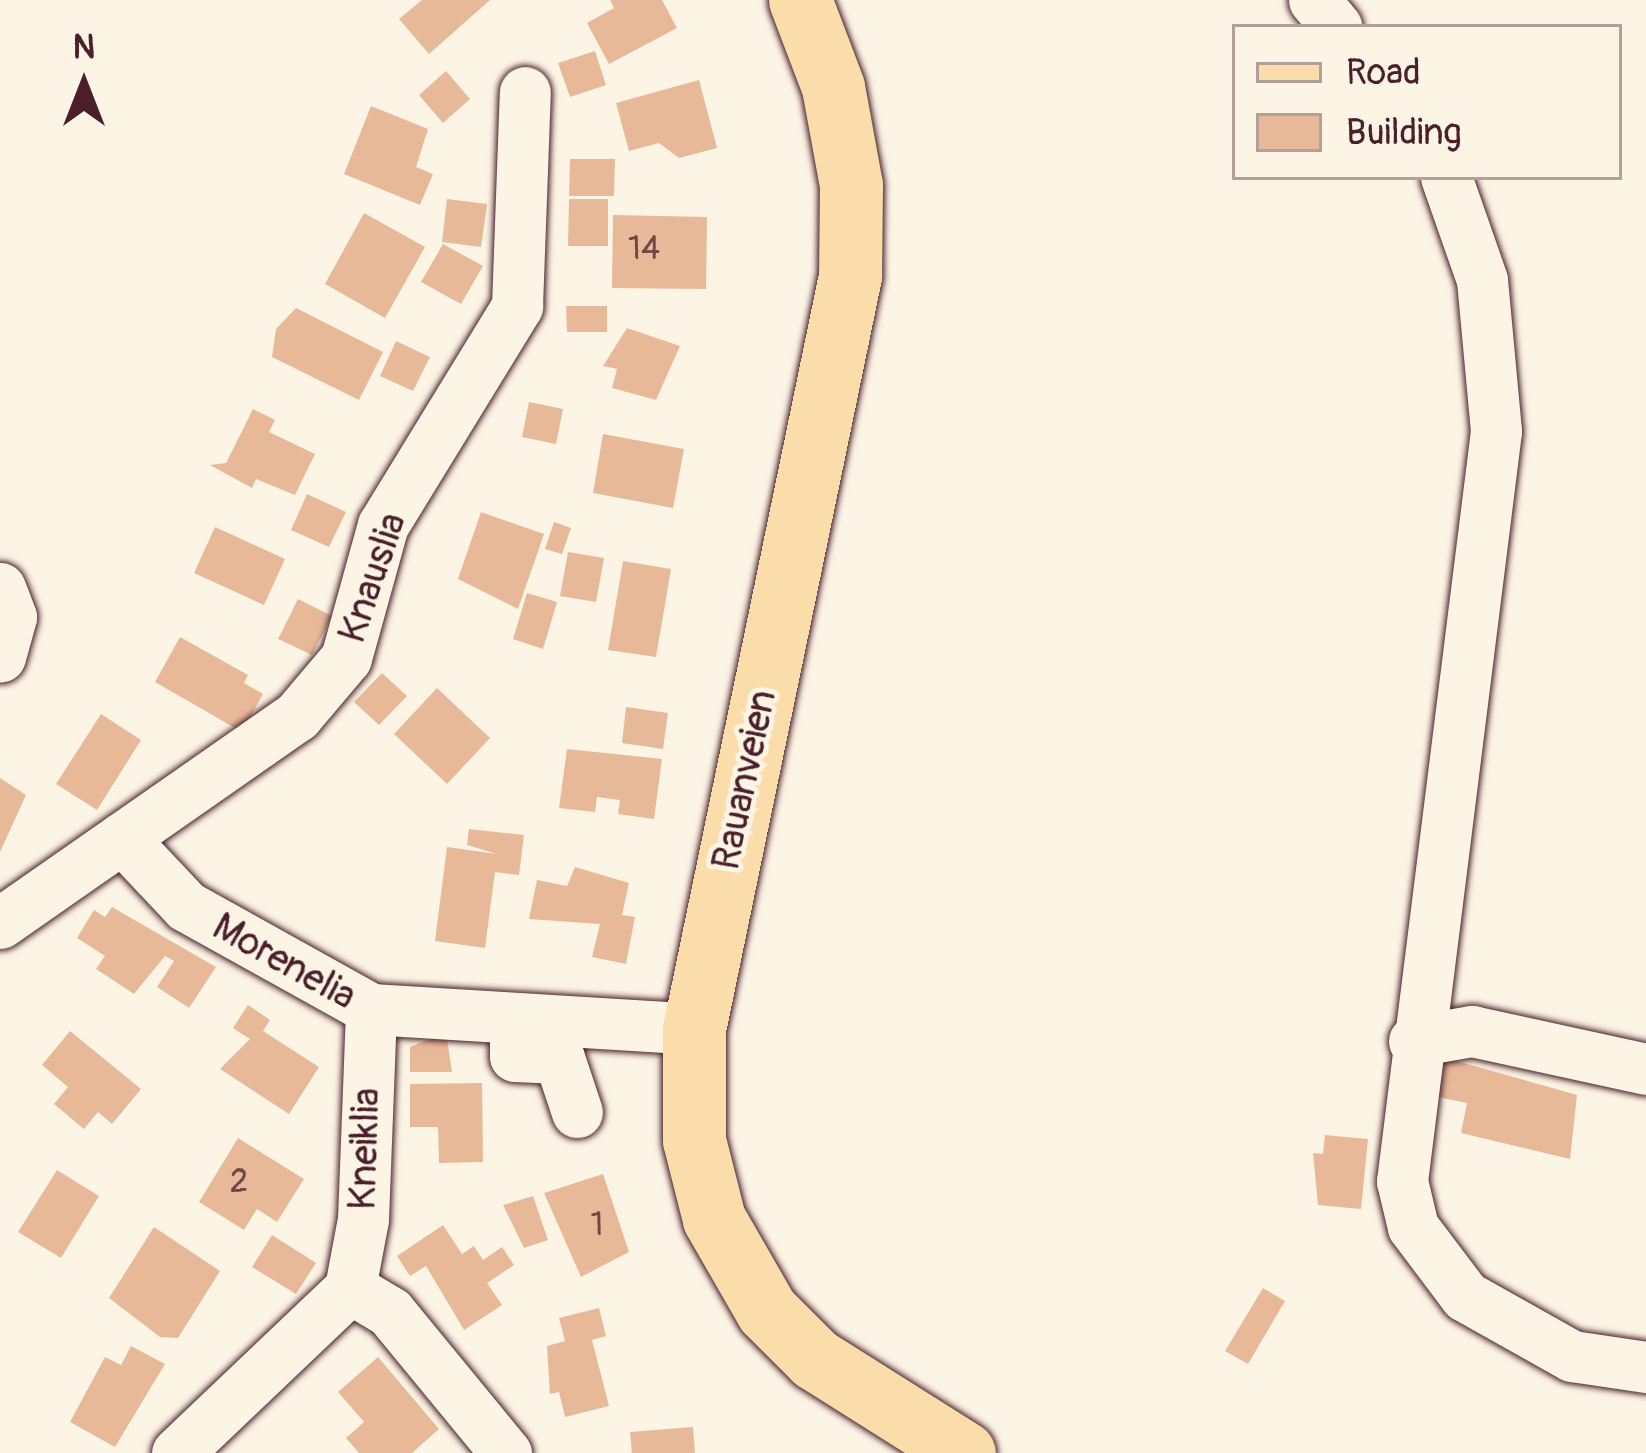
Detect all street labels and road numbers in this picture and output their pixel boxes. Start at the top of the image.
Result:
street label: Knauslia [329,507,417,649]
street label: Rauanveien [703,686,787,874]
street label: Morenelia [204,904,364,1020]
street label: Kneiklia [339,1087,391,1211]

